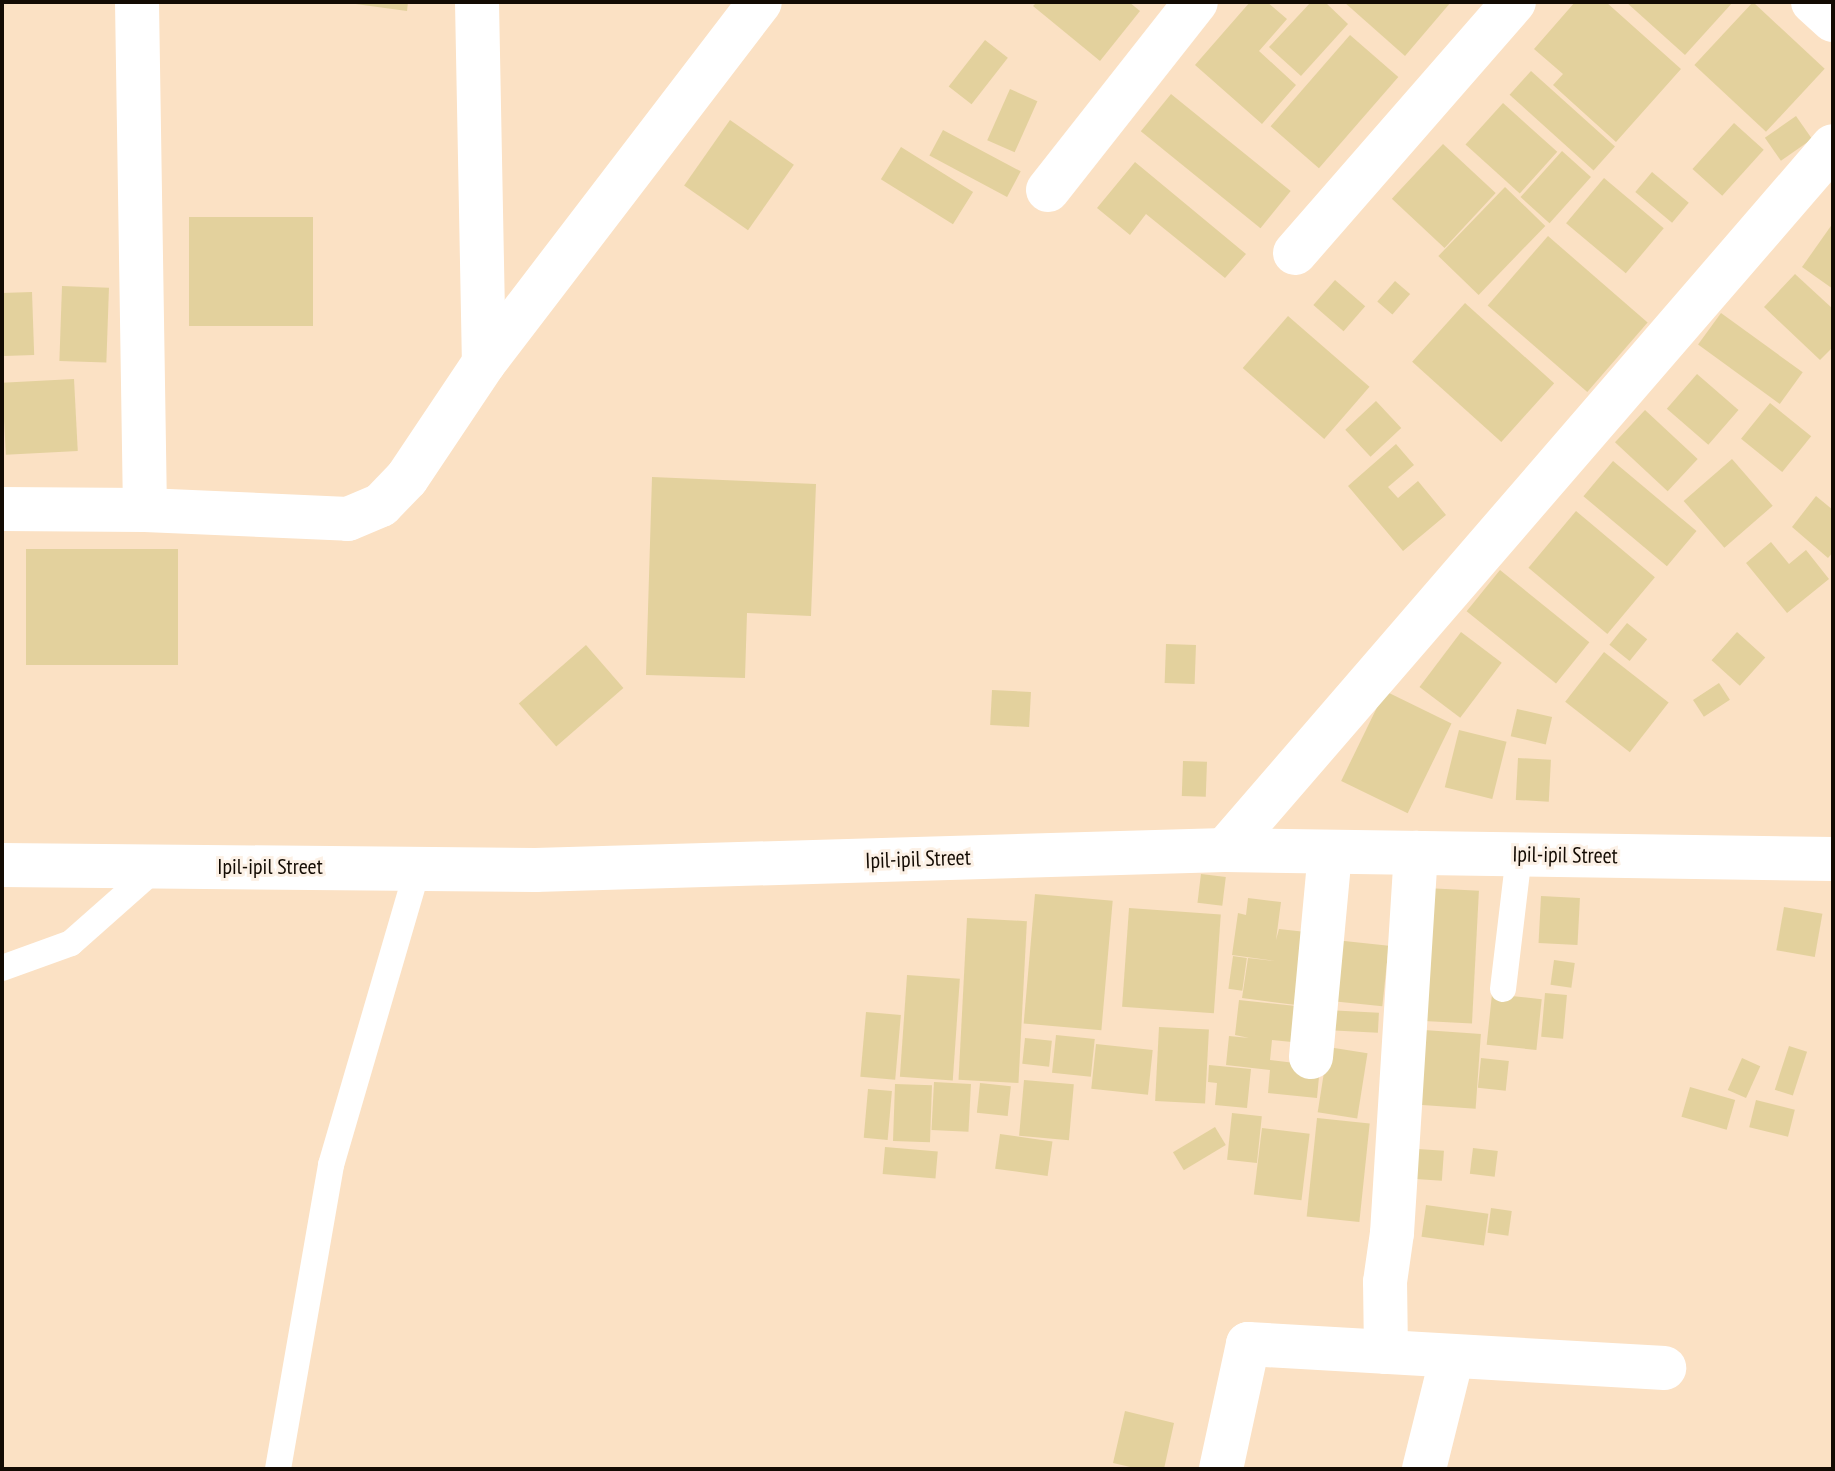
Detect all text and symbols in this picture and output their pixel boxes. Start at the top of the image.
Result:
street label: Ipil-ipil Street [1512,841,1618,869]
street label: Ipil-ipil Street [865,844,971,874]
street label: Ipil-ipil Street [217,854,323,880]

